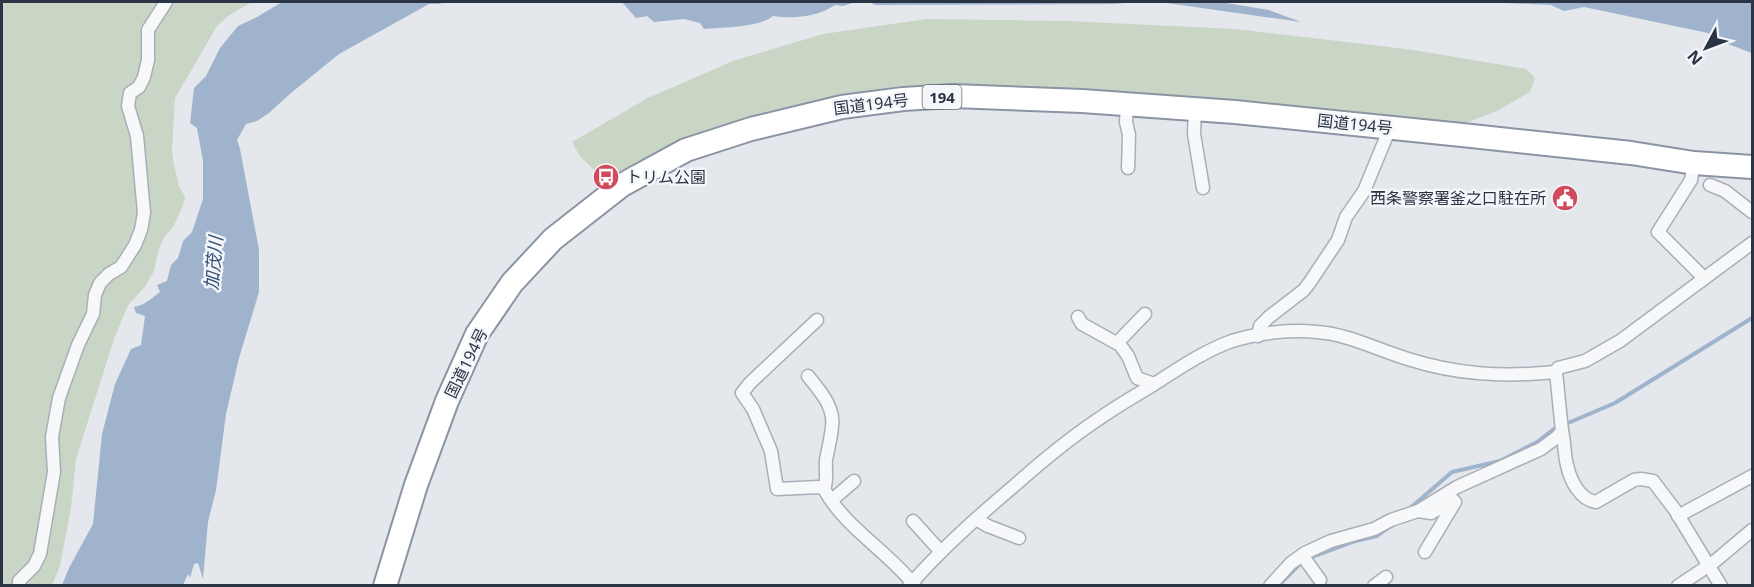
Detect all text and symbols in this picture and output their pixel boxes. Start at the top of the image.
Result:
north arrow [1676,18,1736,78]
text: N [1682,46,1707,70]
road number: 194 [922,85,962,109]
street label: 国道194号 [832,88,910,120]
street label: 国道194号 [1316,109,1394,139]
bus stop icon: トリム公園 [591,162,621,192]
place label: トリム公園 [626,166,706,188]
public building icon: 西条警察署釜之口駐在所 [1550,183,1580,213]
place label: 西条警察署釜之口駐在所 [1370,187,1546,209]
water label: 加茂川 [199,233,227,291]
street label: 国道194号 [440,324,492,402]

